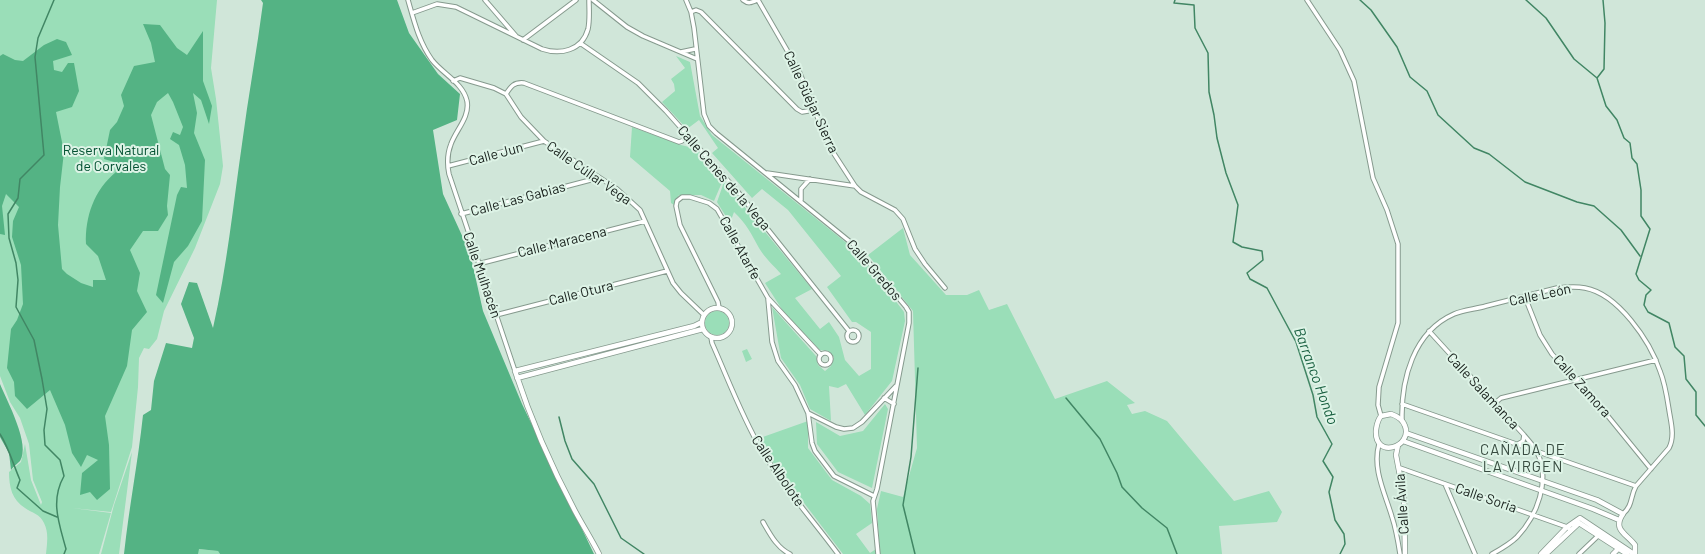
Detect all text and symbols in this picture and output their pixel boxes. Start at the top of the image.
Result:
street label: Calle Güéjar Sierra [780,48,842,156]
street label: Calle Cenes de la Vega [674,122,774,234]
street label: Calle Cúllar Vega [543,138,635,208]
street label: Calle Jun [467,139,525,169]
park label: Reserva Natural de Corvales [63,142,159,174]
street label: Calle Las Gabias [469,178,567,220]
street label: Calle Atarfe [716,213,764,283]
street label: Calle Maracena [516,223,608,261]
street label: Calle Mulhacén [459,230,505,320]
street label: Calle Gredos [843,236,905,304]
street label: Calle Otura [547,277,615,309]
street label: Calle León [1508,280,1572,310]
water label: Barranco Hondo [1290,325,1342,427]
street label: Calle Salamanca [1443,349,1523,433]
street label: Calle Zamora [1550,351,1614,421]
street label: Calle Albolote [748,432,808,510]
district label: CAÑADA DE LA VIRGEN [1480,441,1566,476]
street label: Calle Ávila [1391,473,1413,535]
street label: Calle Soria [1453,480,1519,516]

